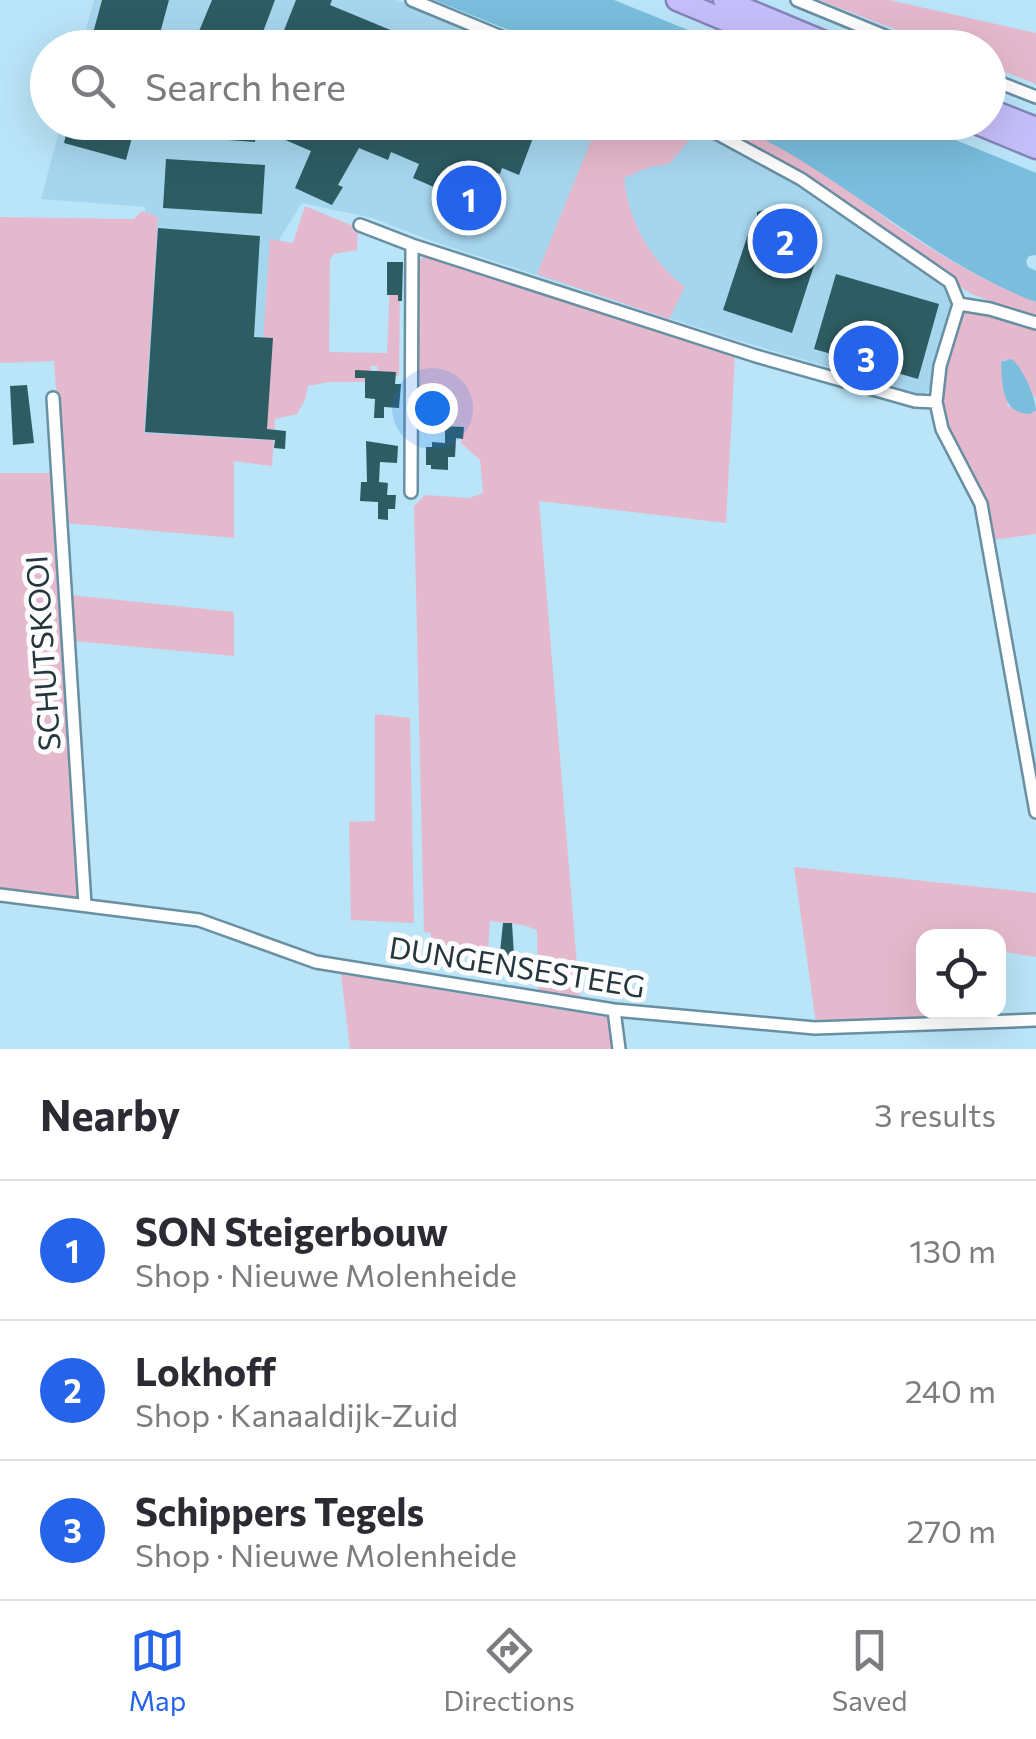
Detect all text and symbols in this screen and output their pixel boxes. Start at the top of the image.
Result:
search box [30,30,1006,140]
icon: search [65,58,120,113]
text: Search here [145,62,346,109]
pin: 1 [436,160,502,236]
pin: 2 [752,204,818,278]
pin: 3 [834,320,898,396]
your location [407,383,458,434]
street label: SCHUTSKOOI [16,554,67,752]
street label: DUNGENSESTEEG [387,927,648,1004]
map controls [916,929,1006,1019]
button: locate [916,929,1006,1019]
text: Nearby [40,1088,180,1140]
text: 3 results [874,1094,996,1134]
text: SON Steigerbouw [135,1207,448,1254]
text: 1 [65,1230,80,1270]
text: 130 m [909,1230,996,1270]
text: Shop · Nieuwe Molenheide [135,1254,517,1294]
text: Lokhoff [135,1347,276,1394]
text: 2 [63,1370,82,1410]
text: 240 m [905,1370,996,1410]
text: Shop · Kanaaldijk-Zuid [135,1394,458,1434]
text: Schippers Tegels [135,1487,424,1534]
text: 3 [63,1510,82,1550]
text: 270 m [907,1510,996,1550]
text: Shop · Nieuwe Molenheide [135,1534,517,1574]
tab: Map [129,1623,186,1717]
tab: Directions [443,1623,575,1717]
tab: Saved [832,1623,907,1717]

